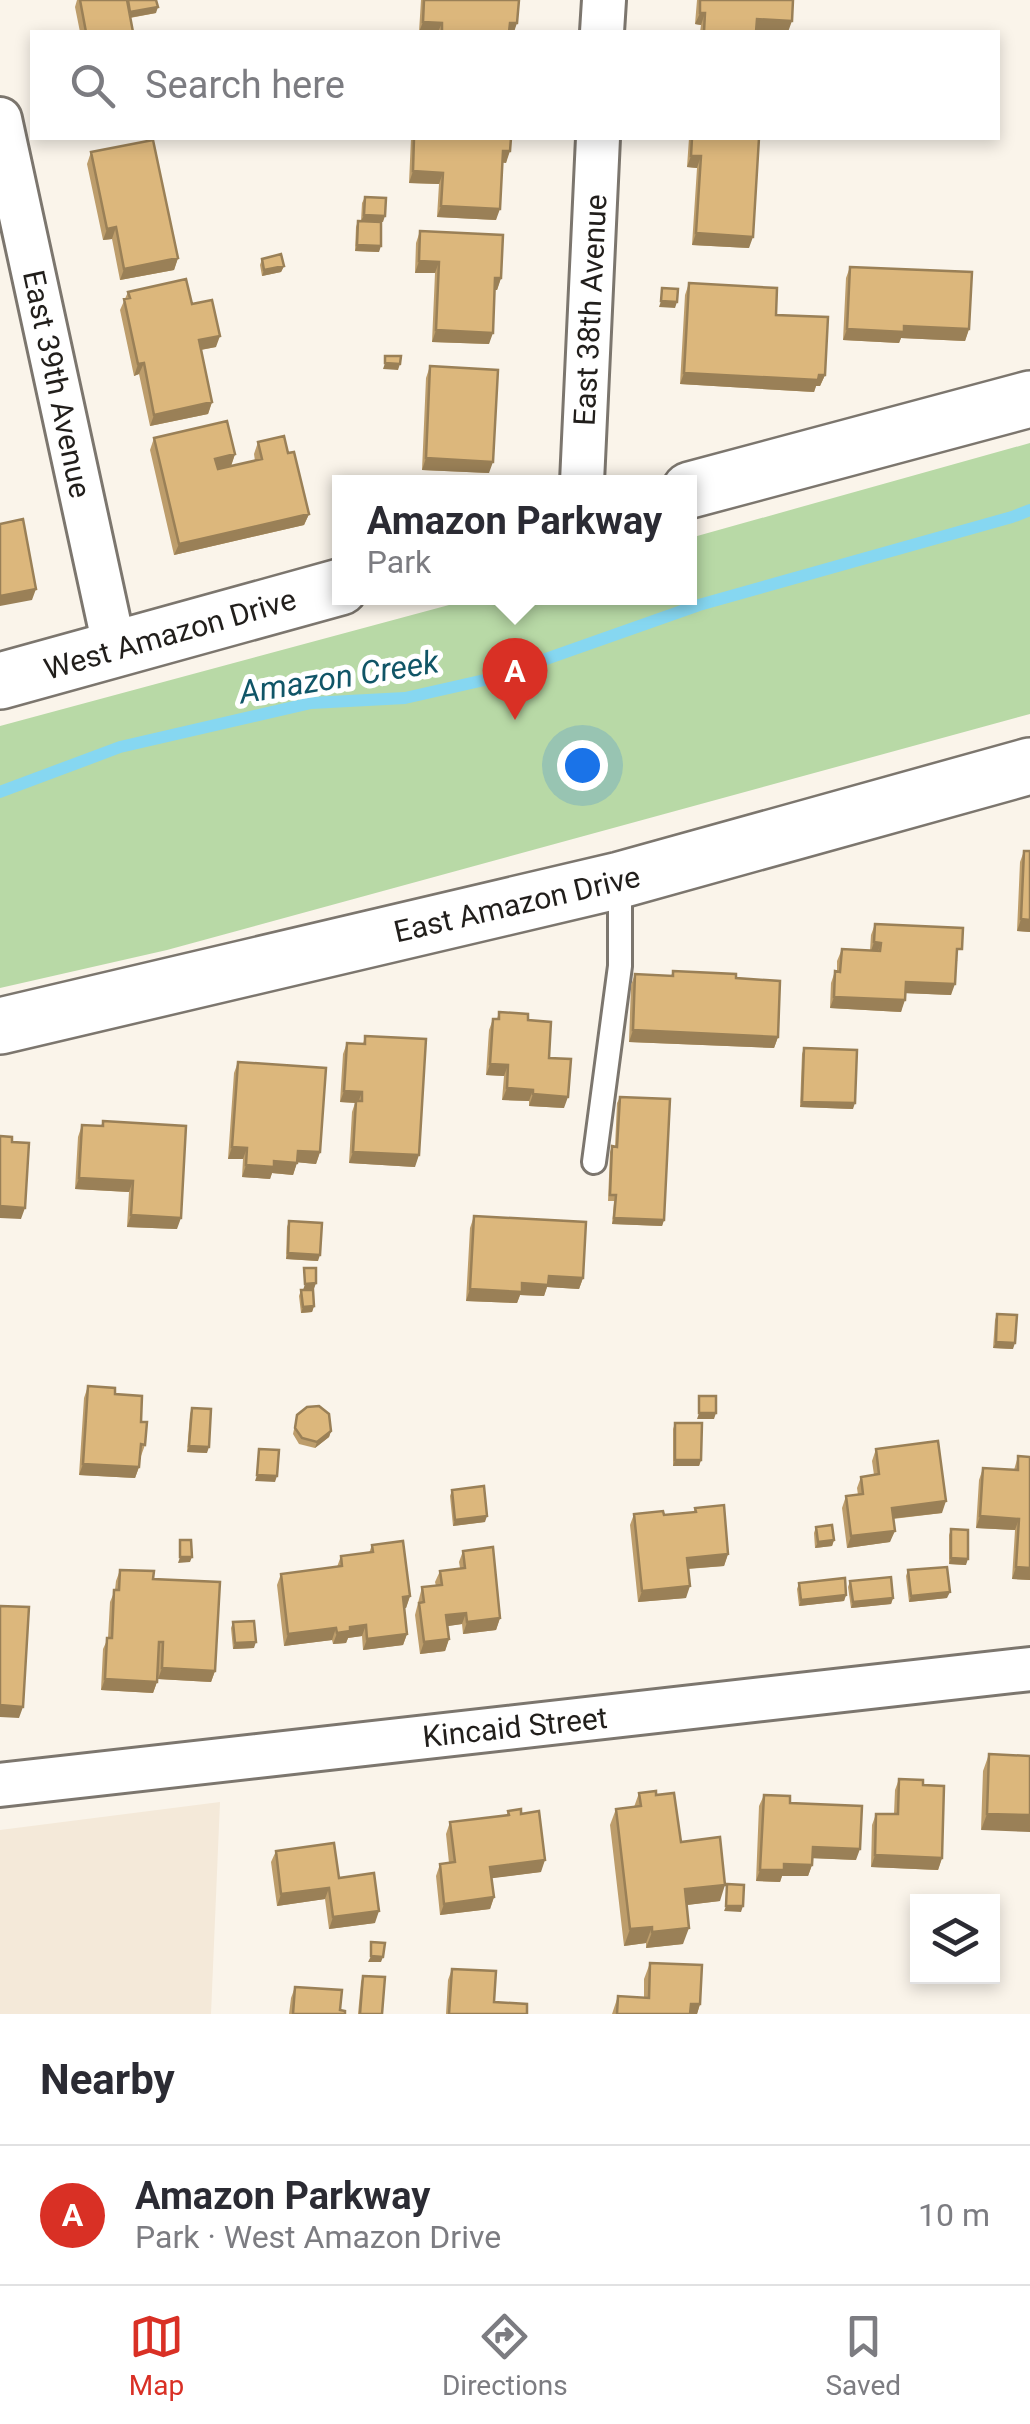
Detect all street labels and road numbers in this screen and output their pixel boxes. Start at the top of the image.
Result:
street label: East 38th Avenue [566,193,614,427]
street label: East 39th Avenue [16,267,98,501]
street label: West Amazon Drive [40,581,300,687]
street label: East Amazon Drive [391,859,643,949]
street label: Kincaid Street [421,1700,609,1754]

